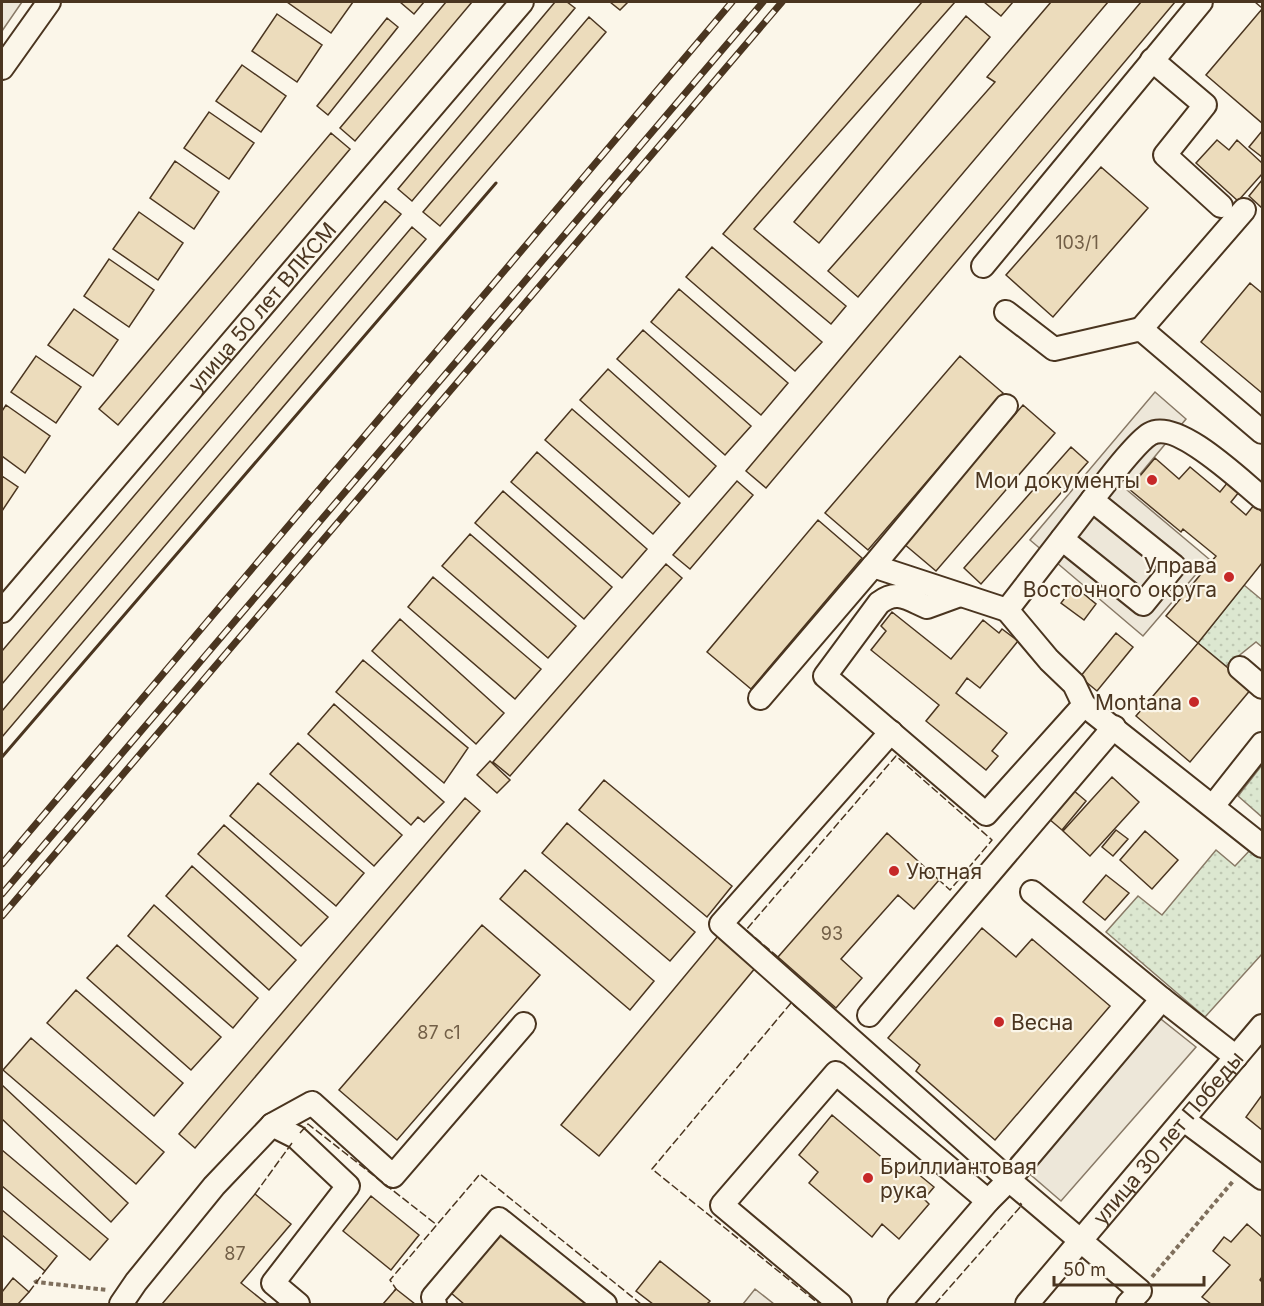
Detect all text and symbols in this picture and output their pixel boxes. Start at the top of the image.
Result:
street label: улица 50 лет ВЛКСМ [182,217,341,397]
house number: 103/1 [1055,232,1099,253]
place label: Мои документы [975,468,1140,493]
marker: Мои документы [1145,473,1159,487]
place label: Управа Восточного округа [1023,553,1217,602]
marker: Управа Восточного округа [1222,570,1236,584]
place label: Montana [1095,690,1182,715]
marker: Montana [1187,695,1201,709]
place label: Уютная [906,859,982,884]
marker: Уютная [887,864,901,878]
house number: 93 [821,923,843,944]
place label: Весна [1011,1010,1073,1035]
marker: Весна [992,1015,1006,1029]
house number: 87 с1 [417,1022,461,1043]
street label: улица 30 лет Победы [1087,1046,1248,1229]
place label: Бриллиантовая рука [880,1154,1037,1203]
marker: Бриллиантовая рука [861,1171,875,1185]
house number: 87 [224,1243,246,1264]
scale bar [1054,1249,1204,1287]
text: 50 m [1063,1259,1106,1280]

